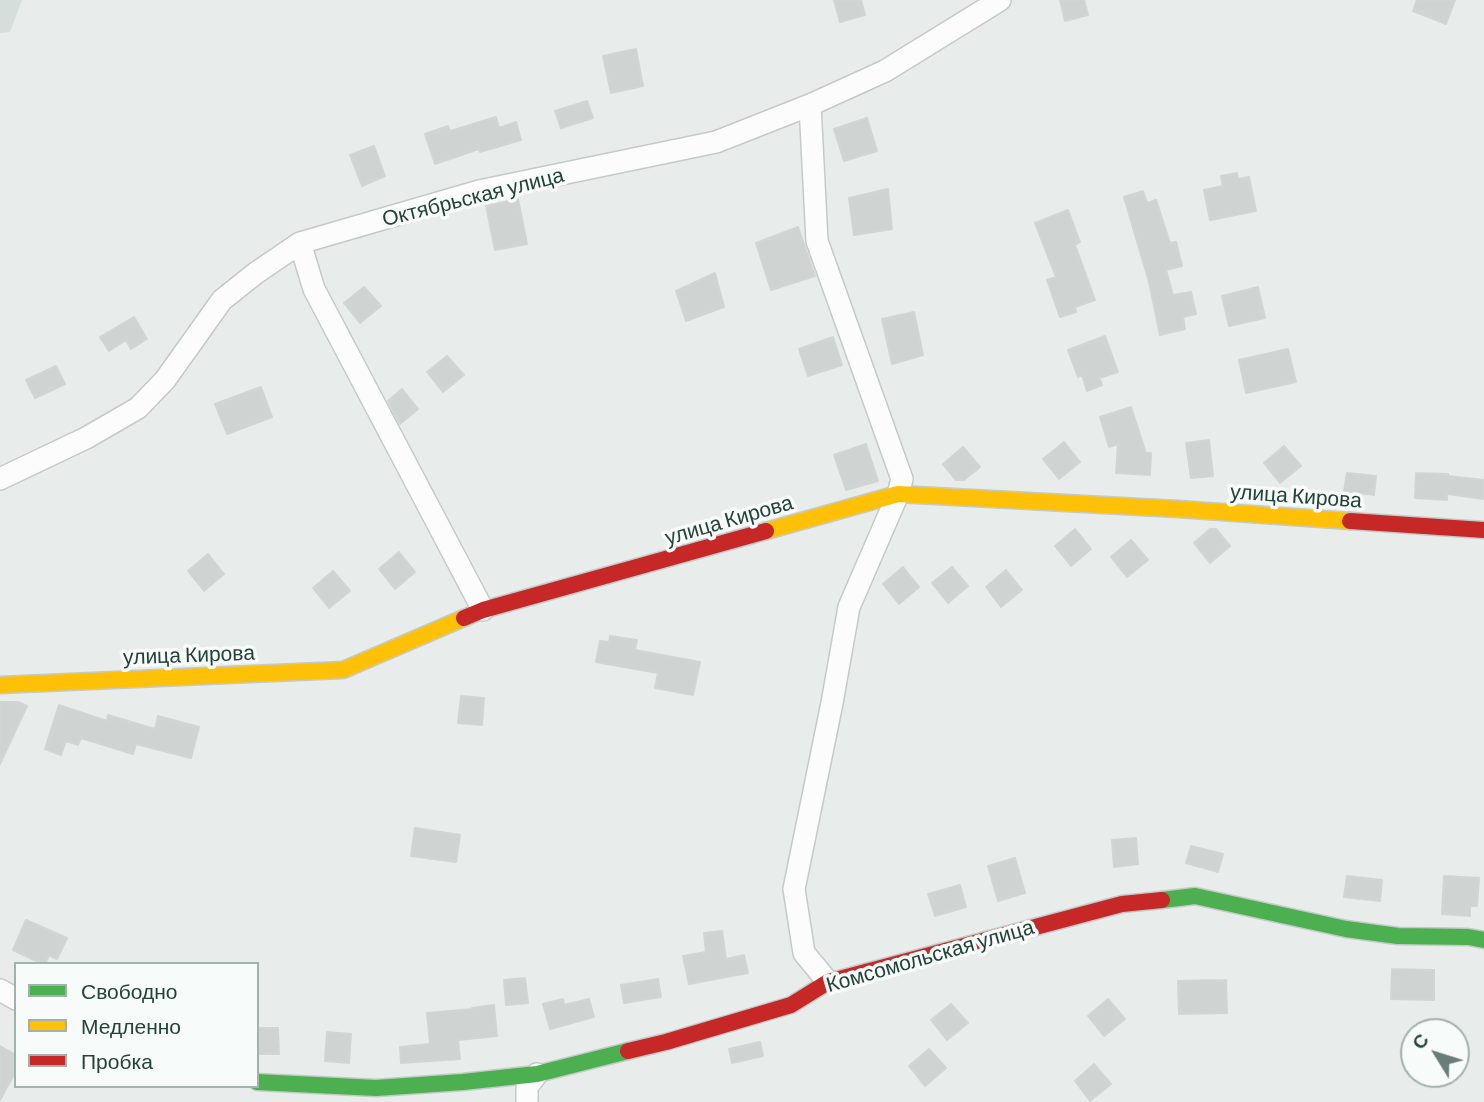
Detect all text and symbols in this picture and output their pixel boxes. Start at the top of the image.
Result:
street label: Октябрьская улица [379,162,567,232]
street label: улица Кирова [1229,479,1363,513]
street label: улица Кирова [662,490,796,550]
street label: улица Кирова [123,640,255,670]
street label: Комсомольская улица [823,914,1037,998]
legend [14,962,259,1088]
text: Свободно [81,978,178,1003]
text: Медленно [81,1013,181,1038]
north arrow [1400,1018,1470,1088]
text: С [1406,1029,1433,1053]
text: Пробка [81,1048,153,1073]

